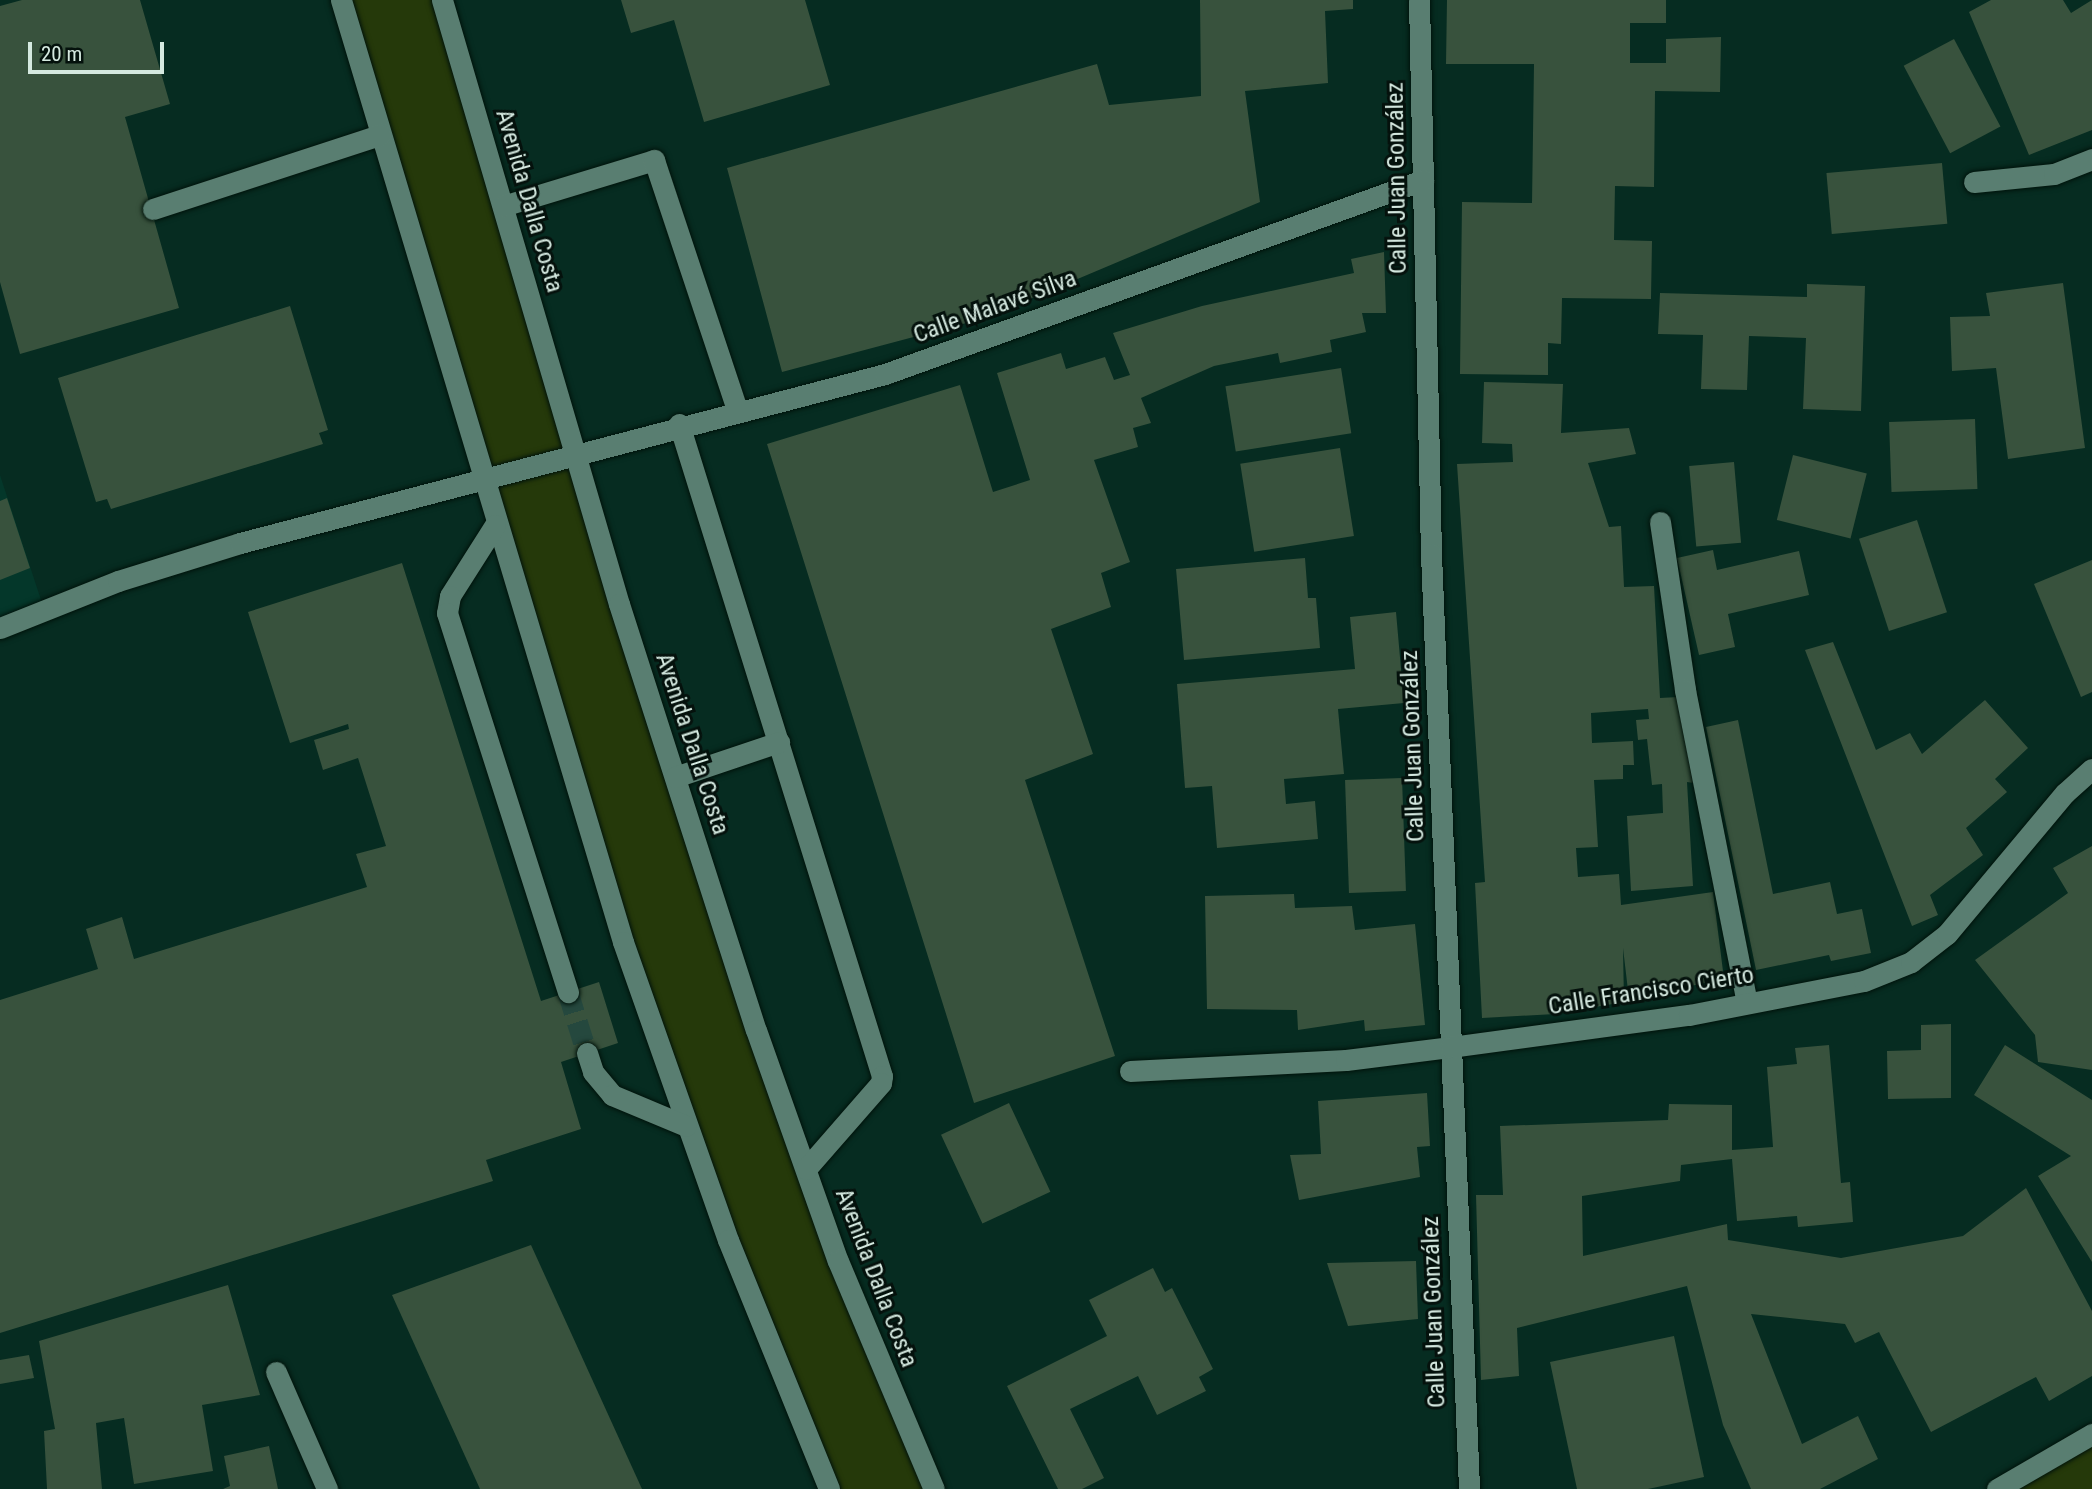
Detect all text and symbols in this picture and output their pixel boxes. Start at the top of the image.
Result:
scale bar [32,28,168,72]
text: 20 m [41,42,82,66]
street label: Calle Juan González [1381,82,1413,274]
street label: Avenida Dalla Costa [489,106,569,296]
street label: Calle Malavé Silva [910,264,1080,350]
street label: Avenida Dalla Costa [649,650,735,838]
street label: Calle Juan González [1395,650,1431,842]
street label: Calle Francisco Cierto [1546,961,1756,1021]
street label: Avenida Dalla Costa [829,1185,923,1371]
street label: Calle Juan González [1416,1216,1452,1408]

